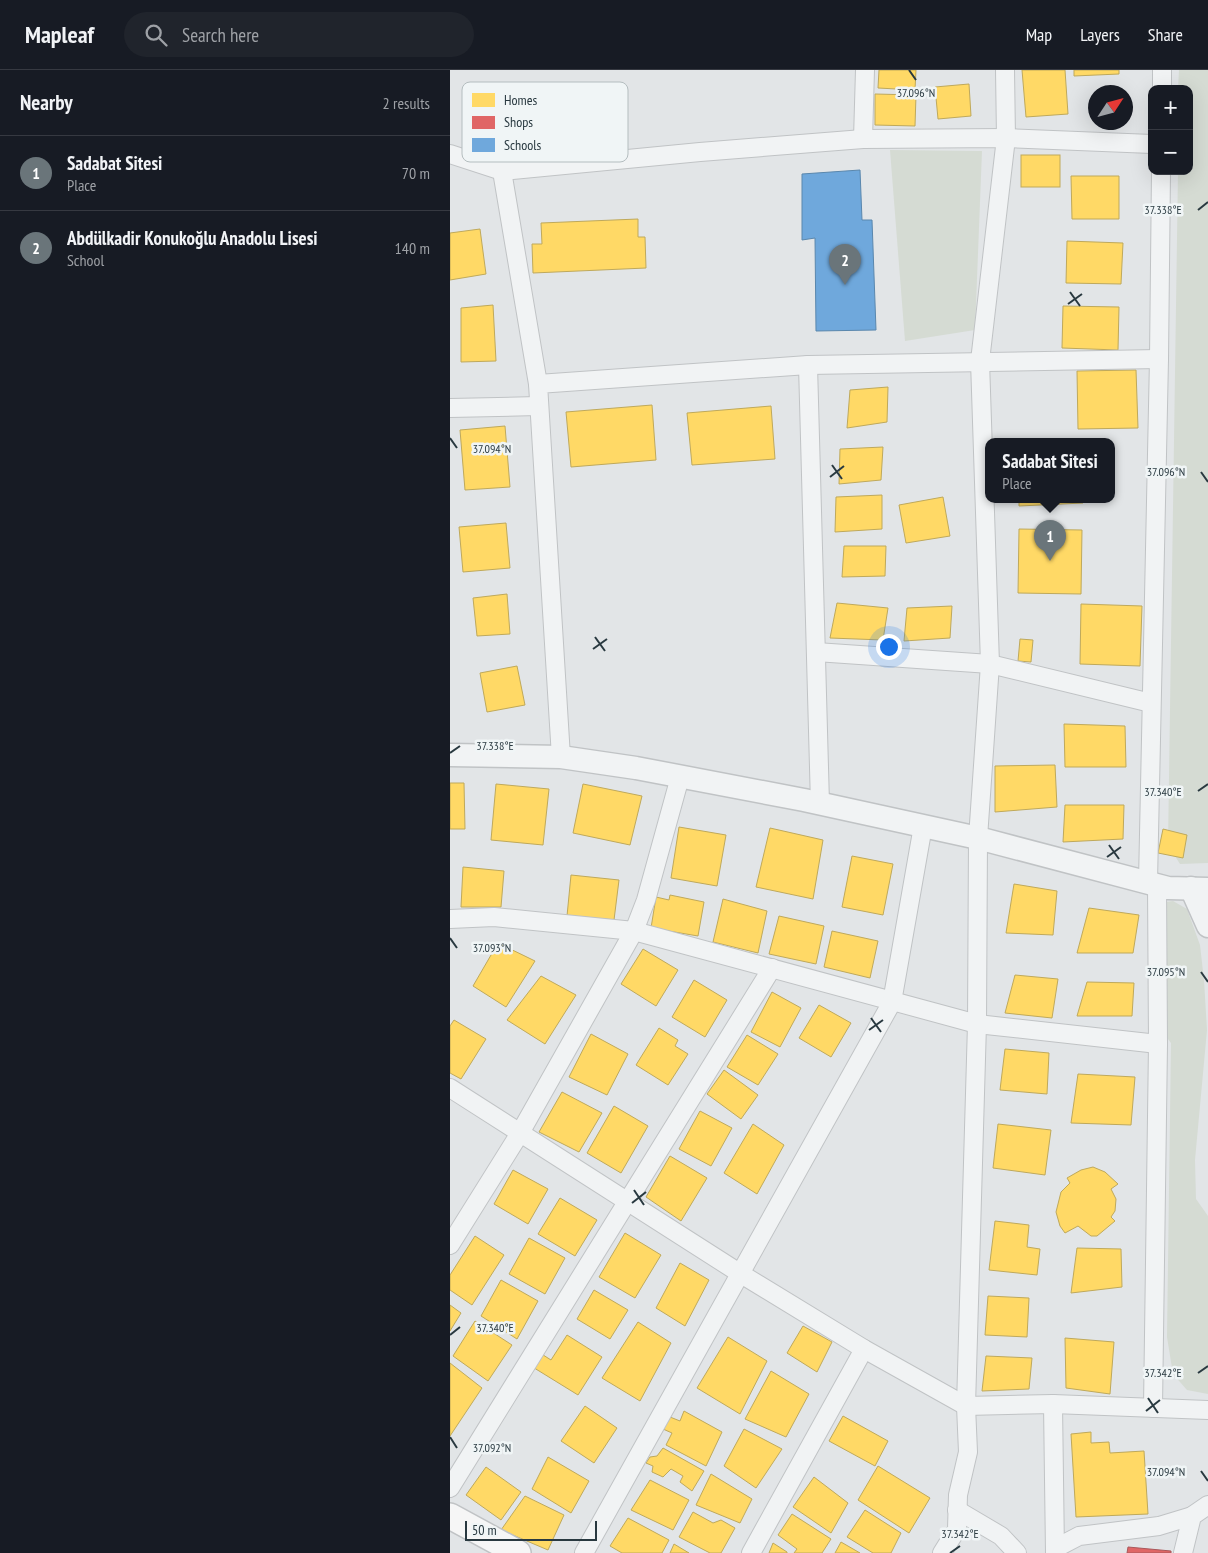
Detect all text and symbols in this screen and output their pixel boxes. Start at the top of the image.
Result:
search box [124,12,474,57]
text: Mapleaf [25,19,94,50]
icon: search [142,21,170,49]
text: Search here [182,23,259,47]
text: Map [1026,23,1052,46]
text: Layers [1080,23,1120,46]
text: Share [1148,23,1183,46]
legend [462,82,628,162]
text: 37.096°N [897,85,935,100]
north arrow [1088,85,1133,130]
map controls [1148,85,1193,175]
button: + [1148,85,1193,130]
text: Nearby [20,89,73,116]
text: Homes [504,91,537,109]
text: 2 results [383,93,430,113]
text: Shops [504,113,533,131]
button: − [1148,130,1193,175]
text: Schools [504,136,541,154]
text: Sadabat Sitesi [67,151,162,175]
text: 1 [32,163,40,183]
text: 70 m [402,163,430,183]
text: Place [67,175,96,195]
text: 37.338°E [1144,202,1182,217]
text: Abdülkadir Konukoğlu Anadolu Lisesi [67,226,318,250]
text: 2 [32,238,40,258]
text: 140 m [395,238,430,258]
pin: 2 [829,244,861,285]
text: School [67,250,104,270]
popup [985,438,1115,503]
text: 37.094°N [473,441,511,456]
text: Sadabat Sitesi [1002,449,1098,473]
text: 37.096°N [1147,464,1185,479]
text: Place [1002,473,1032,493]
pin: 1 [1034,520,1066,561]
your location [876,634,902,660]
text: 37.338°E [476,738,514,753]
text: 37.340°E [1144,784,1182,799]
text: 37.093°N [473,940,511,955]
text: 37.095°N [1147,964,1185,979]
text: 37.340°E [476,1320,514,1335]
text: 37.342°E [1144,1365,1182,1380]
text: 37.092°N [473,1440,511,1455]
text: 37.094°N [1147,1464,1185,1479]
scale bar [465,1518,598,1541]
text: 50 m [472,1521,497,1539]
text: 37.342°E [941,1526,979,1541]

